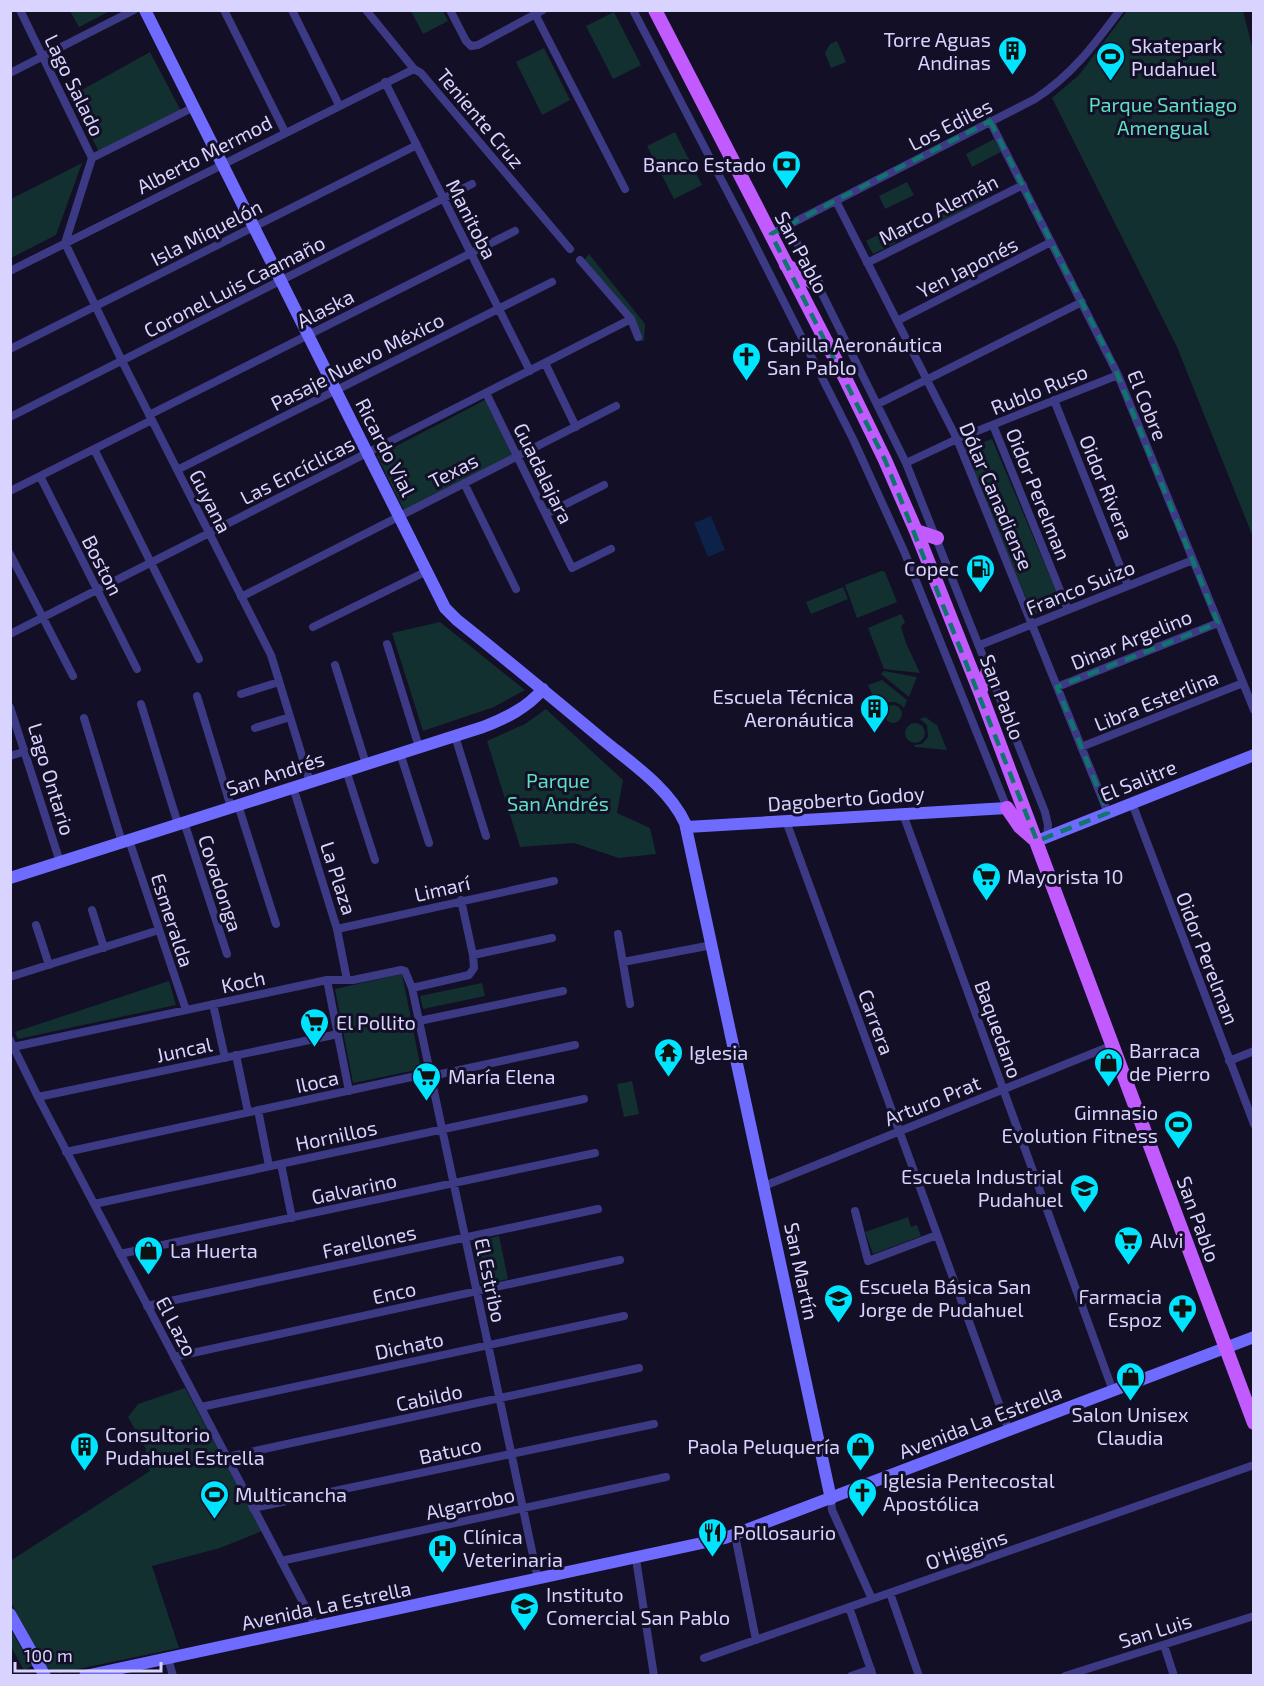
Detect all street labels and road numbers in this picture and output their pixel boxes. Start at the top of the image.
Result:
street label: Lago Salado [40,30,110,140]
street label: Teniente Cruz [432,63,530,173]
street label: Los Ediles [904,93,996,155]
street label: Alberto Mermod [132,110,276,198]
street label: Marco Alemán [874,169,1002,249]
street label: Manitoba [442,175,502,263]
street label: Isla Miquelón [146,194,266,270]
street label: San Pablo [770,207,834,297]
street label: Coronel Luis Caamaño [139,230,329,342]
street label: Yen Japonés [913,231,1021,303]
street label: Alaska [293,284,357,332]
street label: Pasaje Nuevo México [266,307,448,415]
street label: Rublo Ruso [987,359,1091,419]
street label: El Cobre [1123,366,1173,444]
street label: Ricardo Vial [351,394,421,500]
street label: Dólar Canadiense [955,418,1039,574]
street label: Guadalajara [509,419,579,527]
street label: Oidor Perelman [1002,425,1076,563]
street label: Las Encíclicas [236,431,358,509]
street label: Oidor Rivera [1075,431,1139,543]
street label: Texas [424,448,482,492]
street label: Guyana [185,465,237,537]
street label: Boston [78,531,128,599]
street label: Franco Suizo [1022,554,1138,620]
street label: Dinar Argelino [1067,604,1195,674]
street label: San Pablo [976,651,1030,743]
street label: Libra Esterlina [1091,664,1221,736]
street label: Lago Ontario [24,720,80,838]
street label: San Andrés [223,746,327,800]
street label: El Salitre [1096,754,1180,806]
street label: Dagoberto Godoy [767,781,926,815]
street label: Covadonga [194,831,248,935]
street label: La Plaza [316,838,362,918]
street label: Esmeralda [147,870,199,970]
street label: Limarí [412,870,473,906]
street label: Oidor Perelman [1172,888,1244,1028]
street label: Koch [219,965,267,997]
street label: Baquedano [970,977,1028,1081]
street label: Carrera [854,986,900,1058]
street label: Juncal [154,1031,214,1067]
street label: Iloca [293,1065,341,1097]
street label: Arturo Prat [880,1070,984,1130]
street label: Hornillos [293,1115,379,1155]
street label: Galvarino [309,1167,399,1209]
street label: San Pablo [1172,1173,1226,1265]
street label: Farellones [320,1219,418,1263]
street label: San Martín [780,1220,824,1322]
street label: El Estribo [470,1236,512,1324]
street label: Enco [370,1276,418,1308]
street label: El Lazo [151,1292,203,1360]
street label: Dichato [372,1326,446,1364]
street label: Cabildo [393,1378,465,1416]
street label: Avenida La Estrella [895,1379,1065,1463]
street label: Batuco [417,1432,483,1468]
street label: Algarrobo [423,1482,517,1524]
street label: O'Higgins [922,1524,1010,1574]
street label: Avenida La Estrella [239,1575,413,1635]
street label: San Luis [1116,1608,1194,1652]

